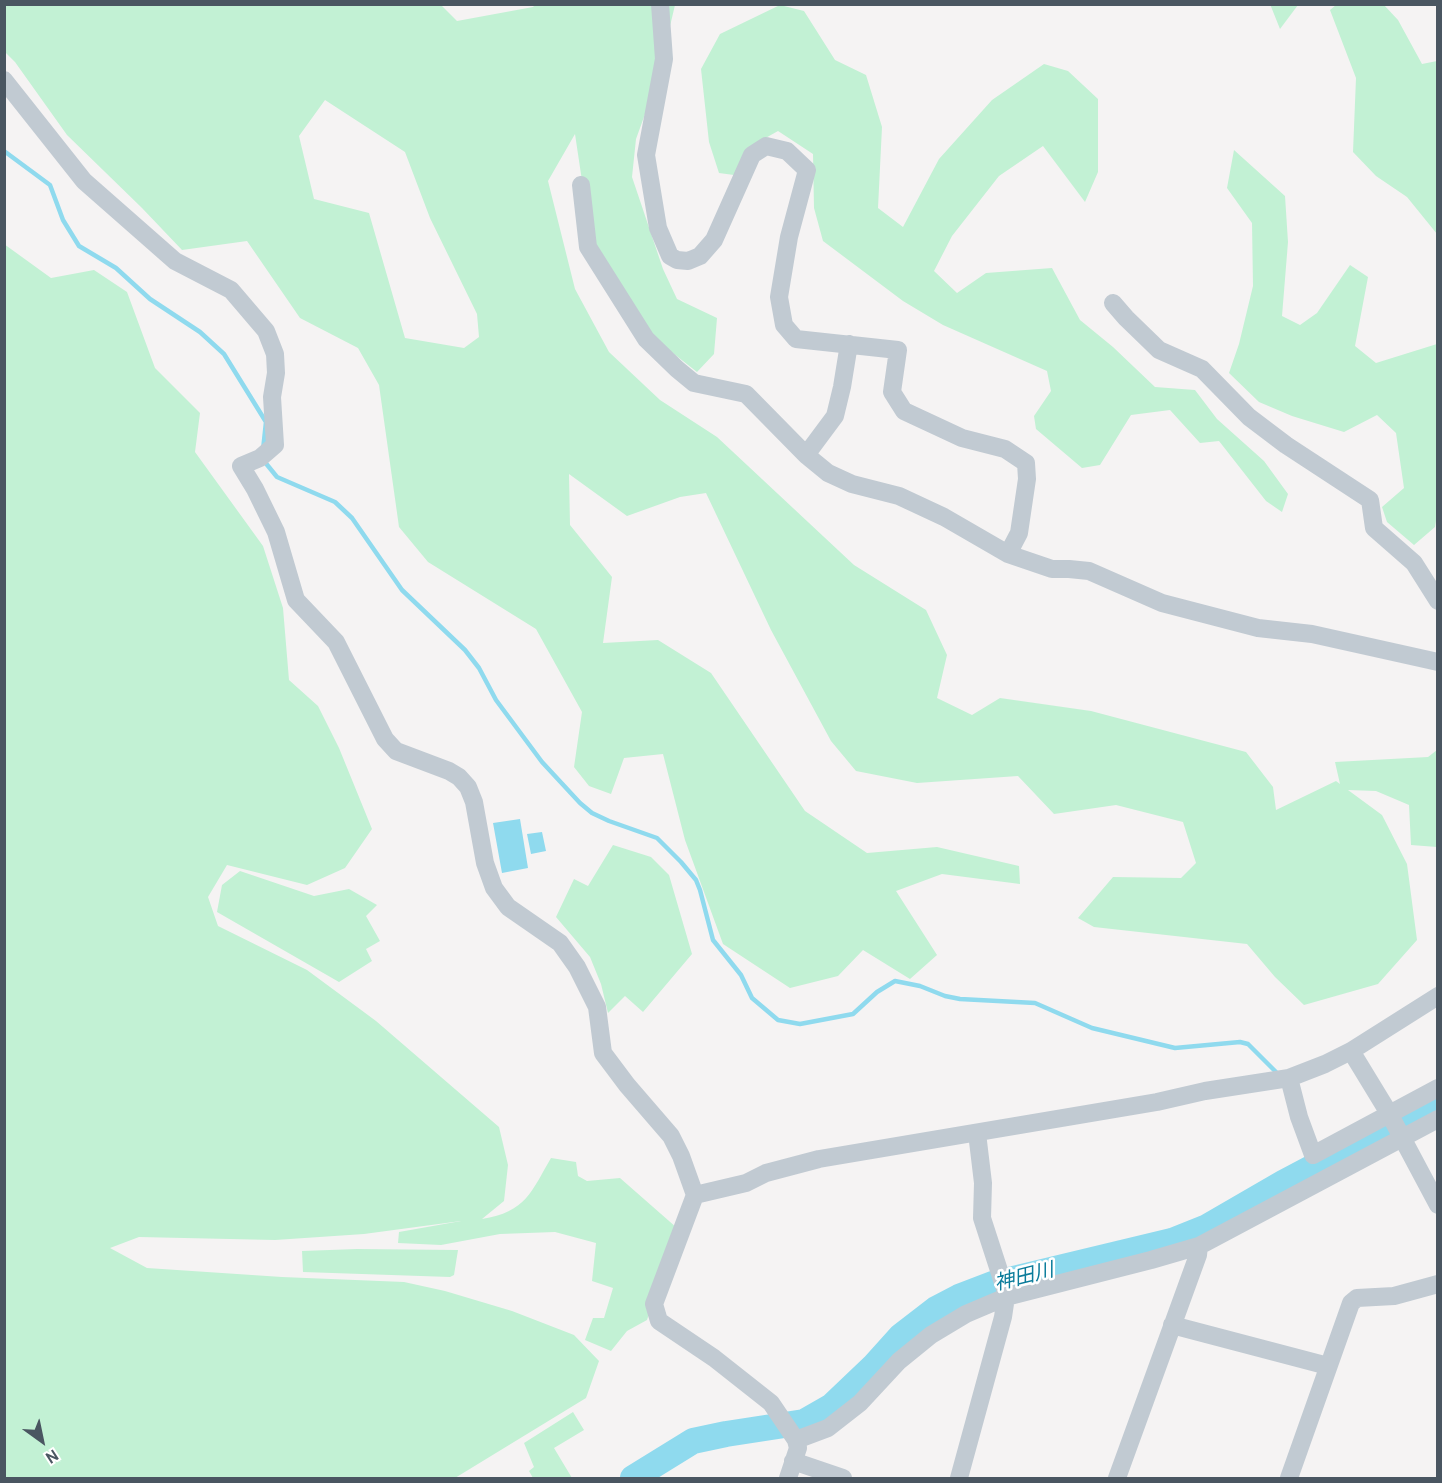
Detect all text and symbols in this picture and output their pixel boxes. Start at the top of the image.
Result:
water label: 神田川 [992,1258,1056,1296]
north arrow [12,1411,72,1471]
text: N [42,1445,62,1468]

